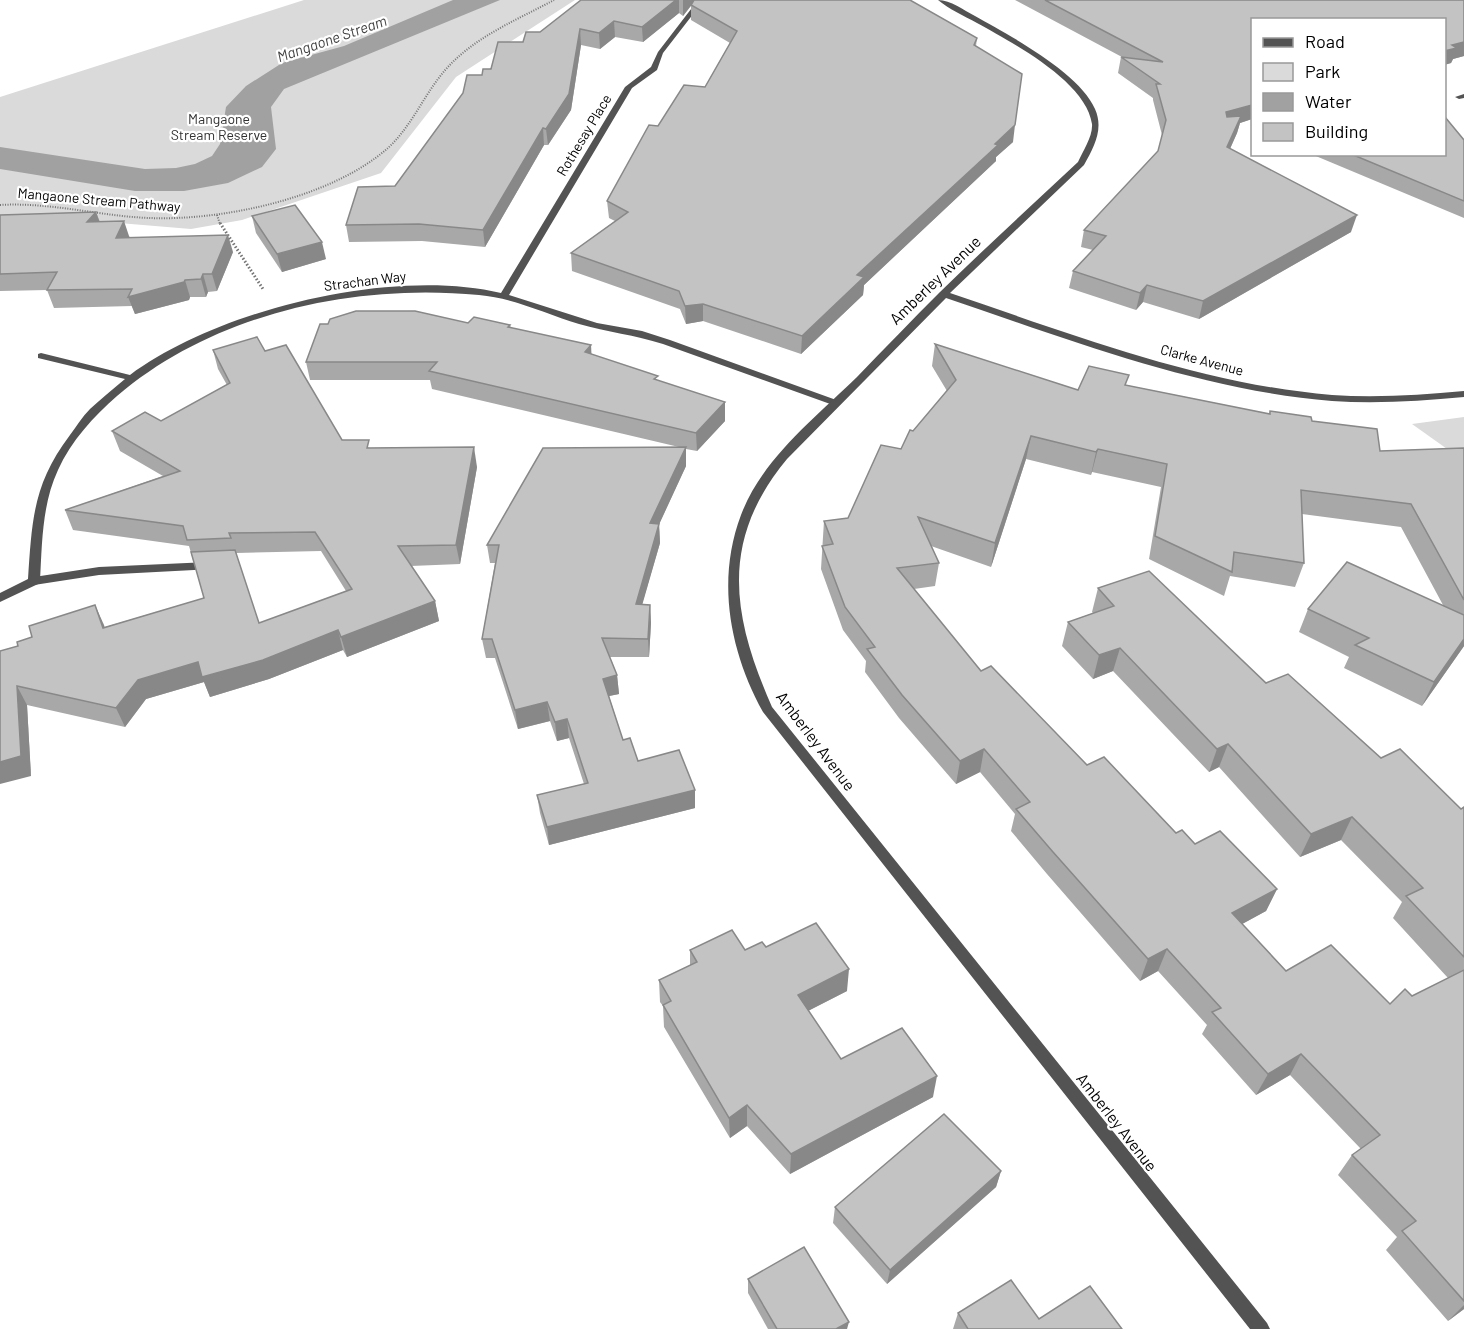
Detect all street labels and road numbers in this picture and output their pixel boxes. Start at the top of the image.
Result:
street label: Rothesay Place [552,91,615,179]
street label: Mangaone Stream Pathway [17,184,182,215]
street label: Amberley Avenue [885,231,984,328]
street label: Strachan Way [323,267,408,294]
street label: Clarke Avenue [1159,340,1246,379]
street label: Amberley Avenue [773,687,860,794]
street label: Amberley Avenue [1073,1069,1162,1175]

